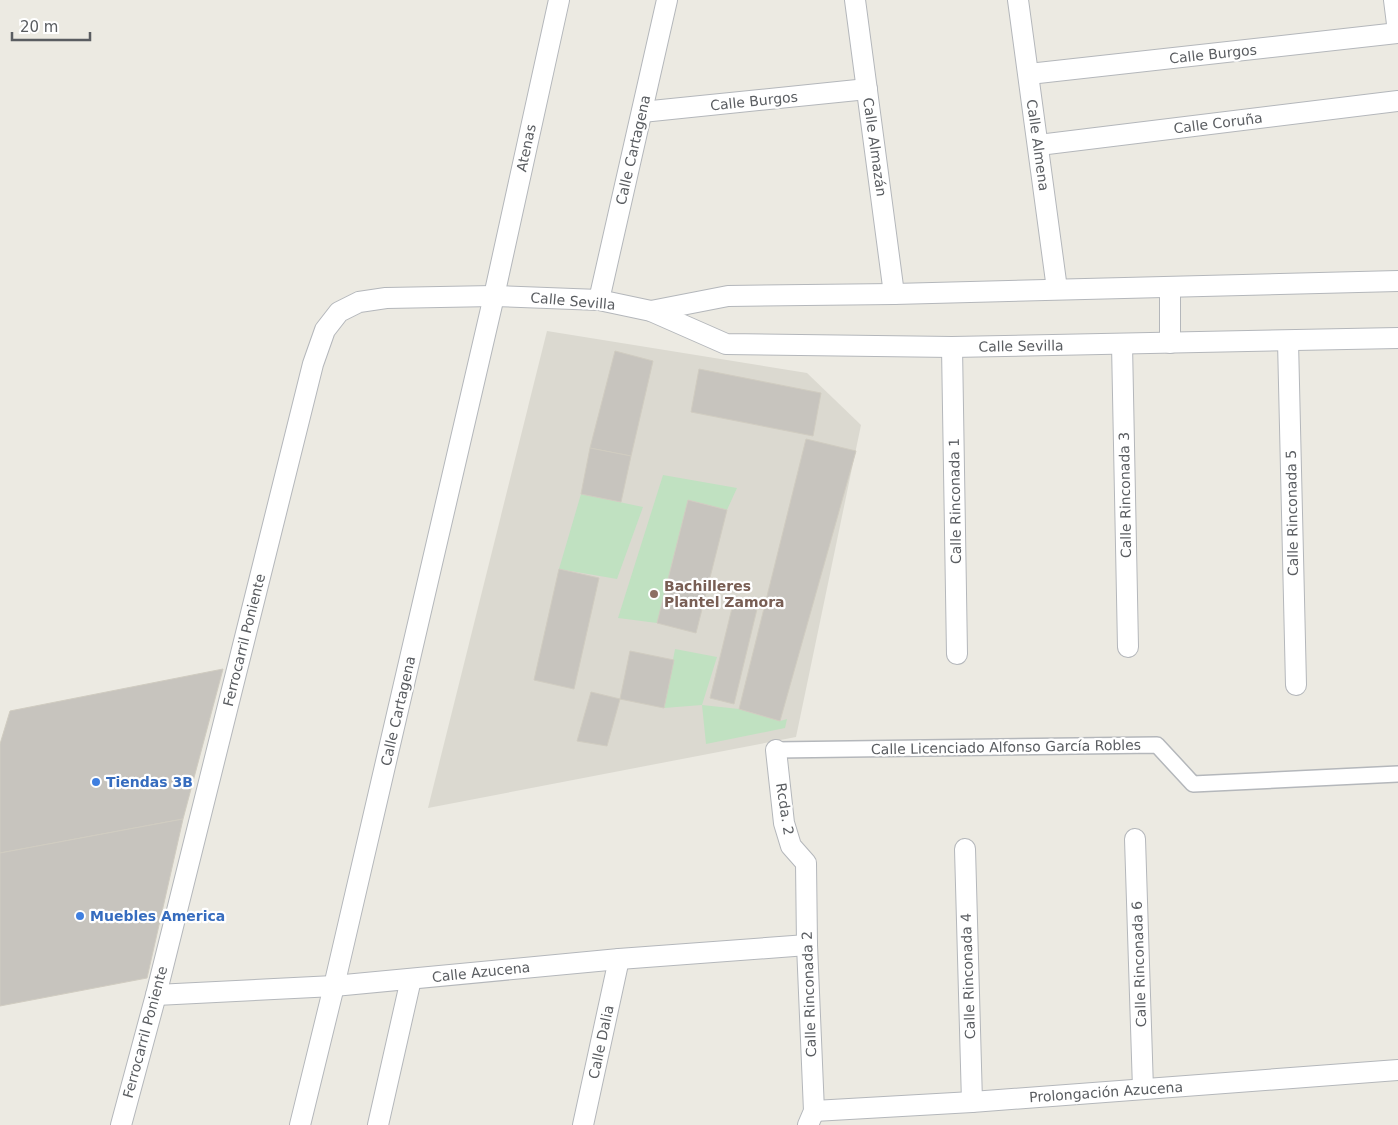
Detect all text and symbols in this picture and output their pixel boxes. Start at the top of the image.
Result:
scale bar [12,10,90,42]
text: 20 m [20,18,58,36]
street label: Calle Burgos [1168,41,1258,67]
street label: Calle Burgos [709,88,799,114]
street label: Calle Cartagena [613,93,653,207]
street label: Calle Almazán [860,97,890,197]
street label: Calle Almena [1024,98,1052,192]
street label: Calle Coruña [1173,110,1263,136]
street label: Atenas [513,123,539,173]
street label: Calle Sevilla [530,289,616,313]
street label: Calle Sevilla [978,337,1064,355]
street label: Calle Rinconada 3 [1116,432,1134,558]
street label: Calle Rinconada 1 [946,438,964,564]
street label: Calle Rinconada 5 [1283,450,1301,576]
street label: Ferrocarril Poniente [220,572,268,708]
place label: Bachilleres Plantel Zamora [664,578,785,610]
marker: Bachilleres Plantel Zamora [648,588,660,600]
street label: Calle Cartagena [378,654,418,768]
street label: Calle Licenciado Alfonso García Robles [871,737,1141,757]
place label: Tiendas 3B [106,774,193,790]
marker: Tiendas 3B [90,776,102,788]
street label: Rcda. 2 [773,782,797,836]
street label: Calle Rinconada 6 [1129,901,1149,1027]
place label: Muebles America [90,908,225,924]
marker: Muebles America [74,910,86,922]
street label: Calle Rinconada 4 [958,913,978,1039]
street label: Calle Rinconada 2 [799,931,819,1057]
street label: Calle Azucena [431,959,531,985]
street label: Ferrocarril Poniente [120,964,170,1100]
street label: Calle Dalia [585,1004,617,1080]
street label: Prolongación Azucena [1029,1079,1183,1105]

